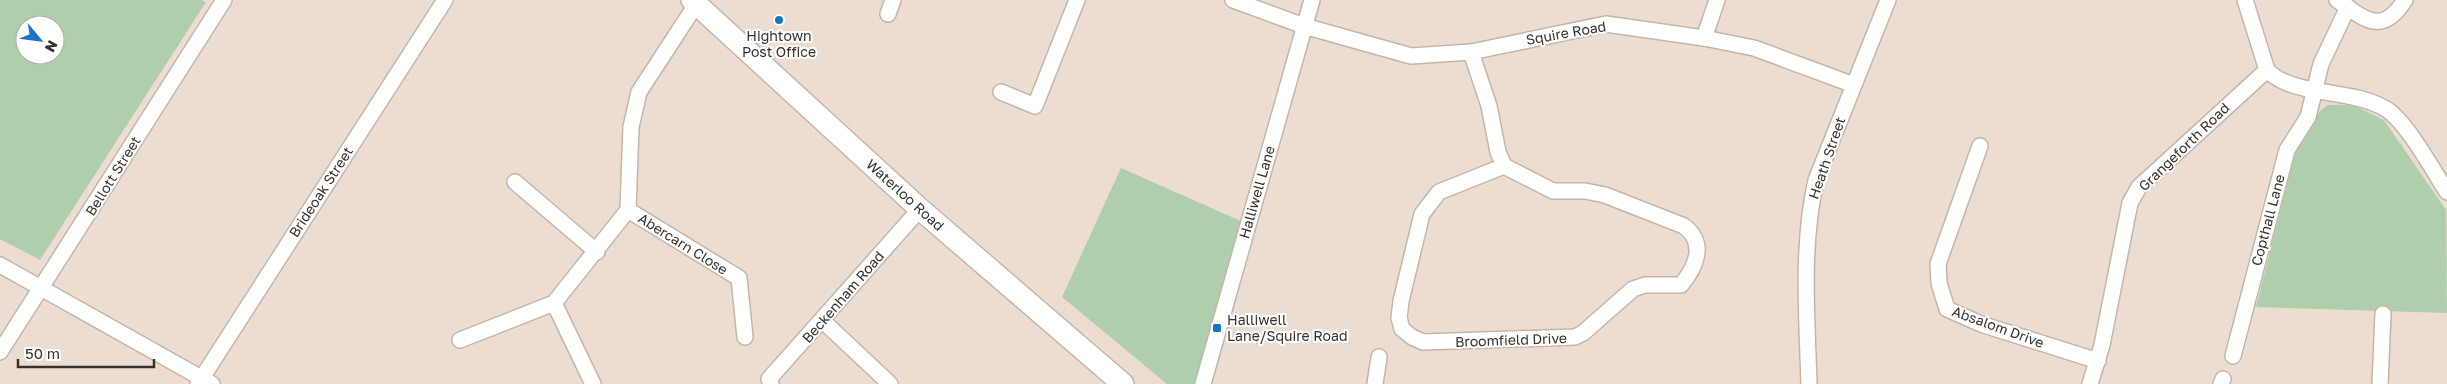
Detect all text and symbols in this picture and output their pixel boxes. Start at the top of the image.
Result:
marker: Hightown Post Office [773,14,785,26]
north arrow [15,15,65,65]
street label: Squire Road [1525,17,1607,48]
place label: Hightown Post Office [742,27,816,60]
text: N [42,38,62,55]
street label: Grangeforth Road [2135,99,2233,194]
street label: Heath Street [1805,115,1849,201]
street label: Bellott Street [81,133,144,219]
street label: Brideoak Street [285,143,356,240]
street label: Halliwell Lane [1235,143,1278,240]
street label: Waterloo Road [863,155,948,234]
street label: Copthall Lane [2247,172,2288,267]
street label: Abercarn Close [635,209,731,278]
street label: Beckenham Road [798,247,887,346]
street label: Absalom Drive [1950,302,2046,351]
place label: Halliwell Lane/Squire Road [1227,311,1348,344]
marker: Halliwell Lane/Squire Road [1211,322,1223,334]
street label: Broomfield Drive [1455,329,1567,350]
scale bar [18,336,154,368]
text: 50 m [25,344,60,362]

